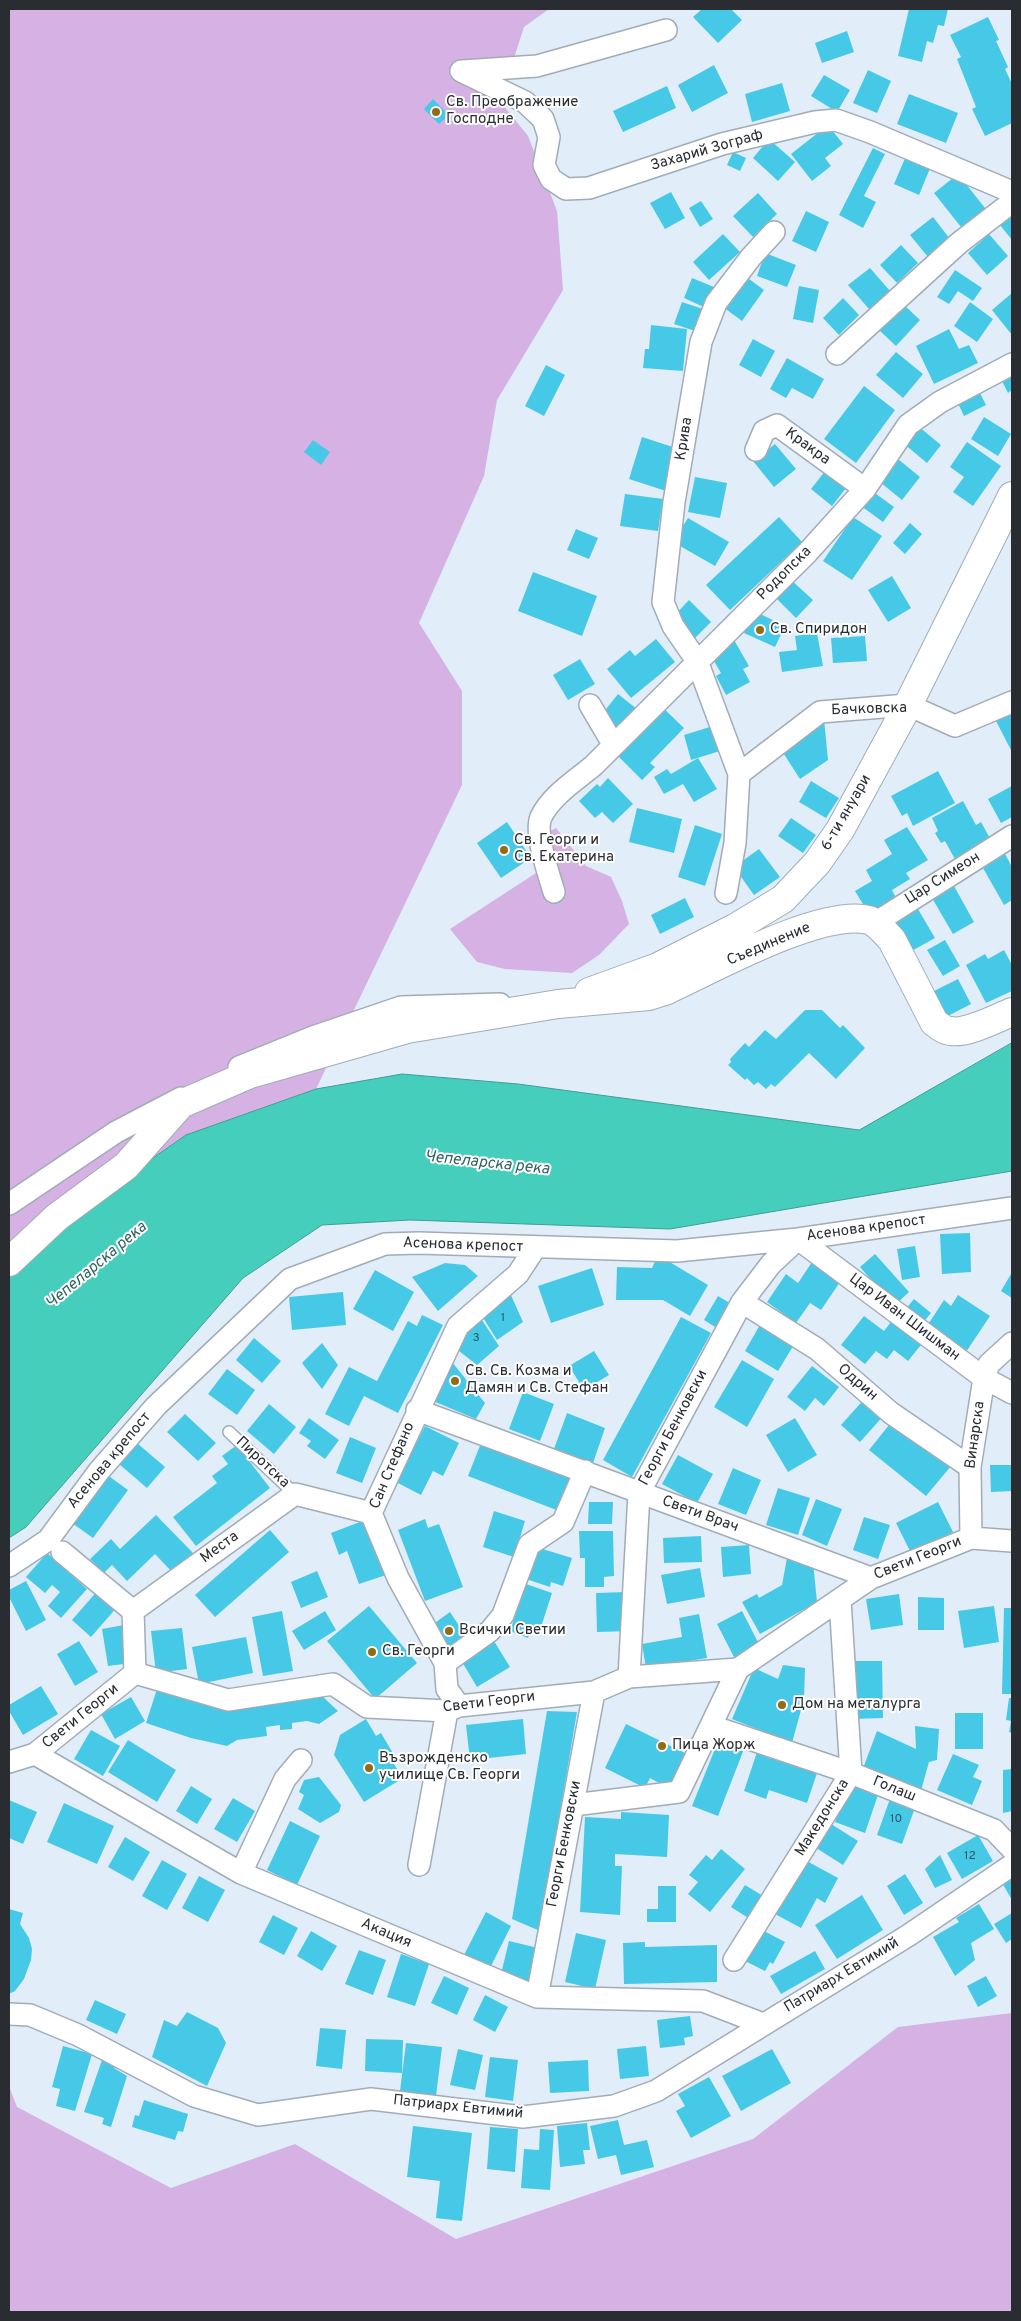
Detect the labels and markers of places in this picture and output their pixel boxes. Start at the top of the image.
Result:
place label: Св. Преображение Господне [446,94,578,129]
marker: Св. Преображение Господне [430,106,442,118]
place label: Св. Спиридон [770,621,867,639]
marker: Св. Спиридон [754,624,766,636]
place label: Св. Георги и Св. Екатерина [514,832,614,867]
marker: Св. Георги и Св. Екатерина [498,844,510,856]
place label: Св. Св. Козма и Дамян и Св. Стефан [465,1363,608,1398]
marker: Св. Св. Козма и Дамян и Св. Стефан [449,1375,461,1387]
place label: Всички Светии [459,1622,566,1640]
marker: Всички Светии [443,1625,455,1637]
place label: Св. Георги [382,1643,455,1661]
marker: Св. Георги [366,1646,378,1658]
place label: Дом на металурга [792,1696,921,1714]
marker: Дом на металурга [776,1699,788,1711]
place label: Пица Жорж [672,1737,755,1755]
marker: Пица Жорж [656,1740,668,1752]
place label: Възрожденско училище Св. Георги [379,1750,520,1785]
marker: Възрожденско училище Св. Георги [363,1762,375,1774]

